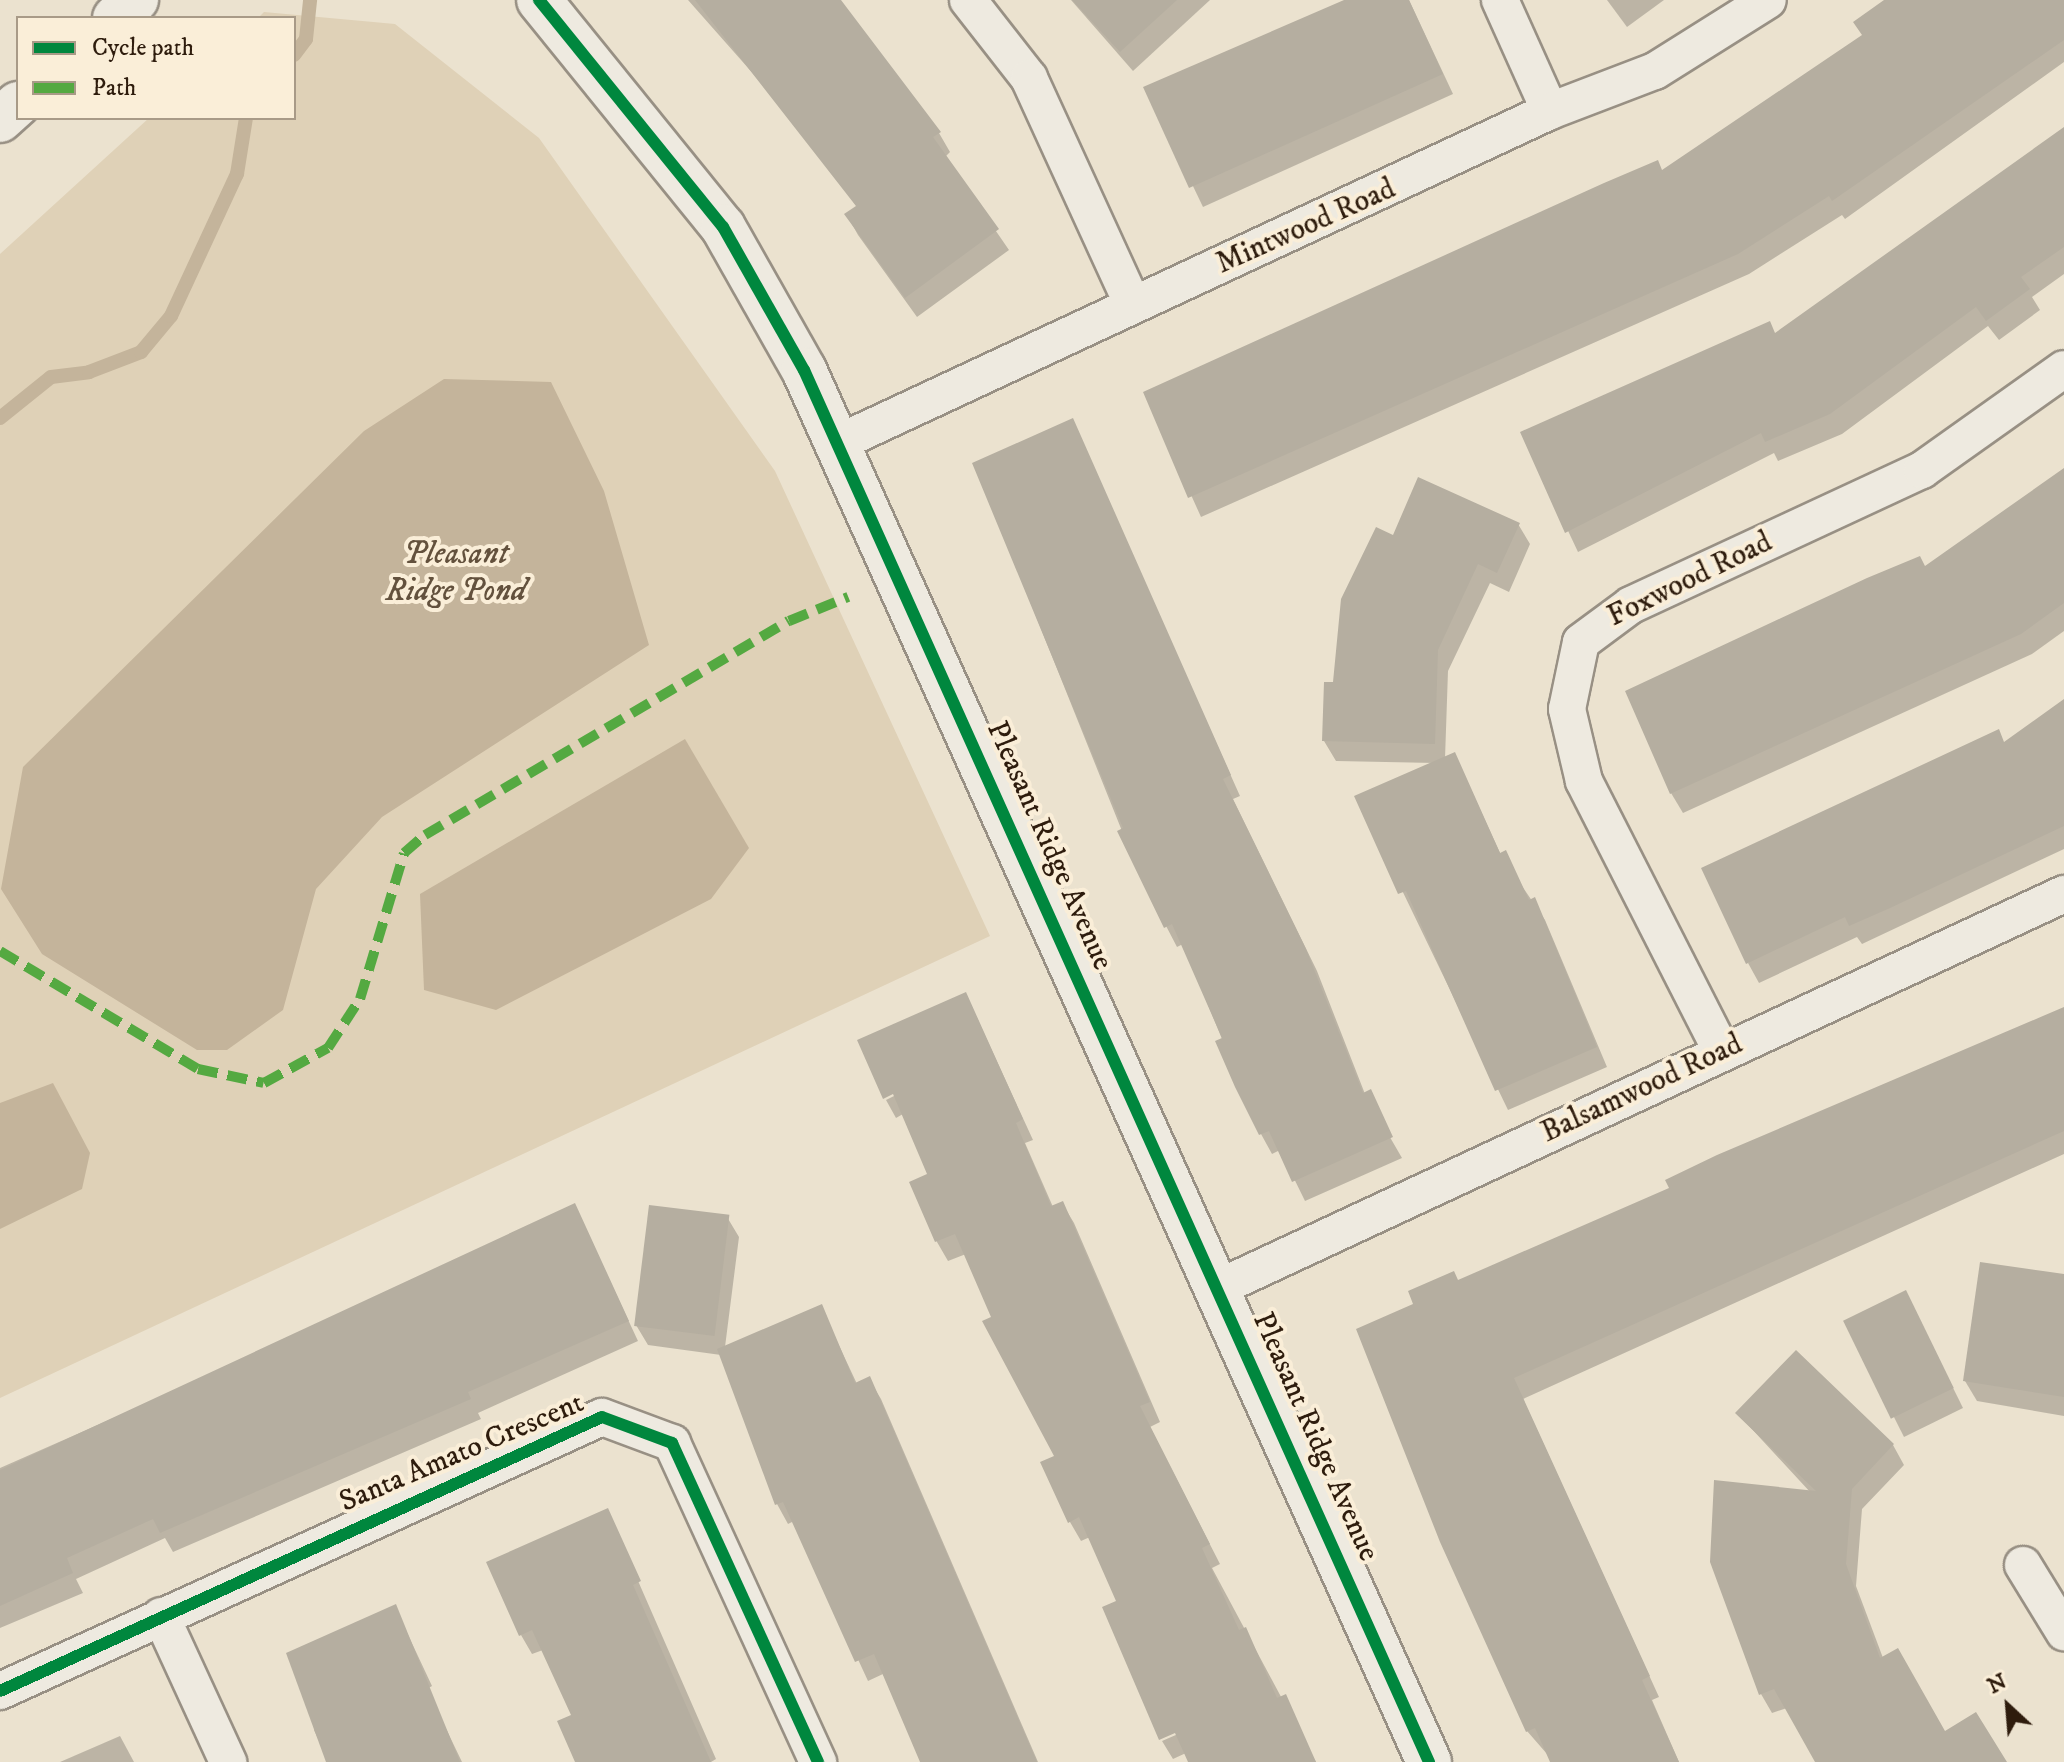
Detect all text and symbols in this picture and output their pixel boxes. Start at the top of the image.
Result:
legend [16,16,296,120]
text: Cycle path [92,33,194,63]
text: Path [92,73,136,103]
street label: Mintwood Road [1211,171,1401,283]
street label: Foxwood Road [1602,525,1778,635]
water label: Pleasant Ridge Pond [386,536,526,611]
street label: Pleasant Ridge Avenue [978,716,1120,976]
street label: Balsamwood Road [1536,1027,1748,1151]
street label: Pleasant Ridge Avenue [1244,1307,1386,1567]
street label: Santa Amato Crescent [335,1385,589,1521]
north arrow [1968,1666,2048,1746]
text: N [1983,1668,2011,1700]

